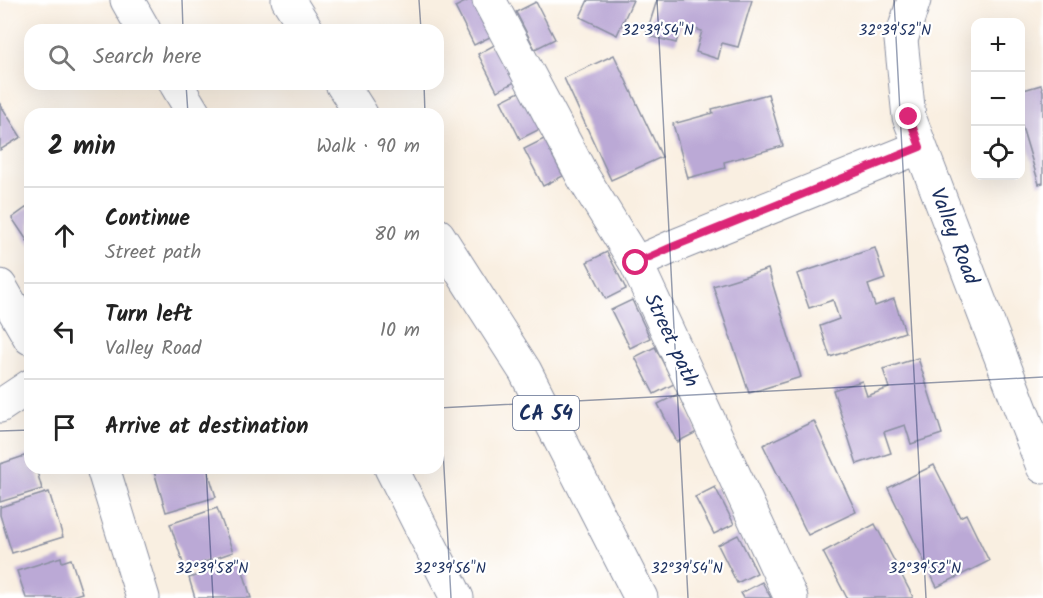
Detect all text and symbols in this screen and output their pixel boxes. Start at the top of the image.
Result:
map controls [971,18,1025,180]
button: + [971,18,1025,72]
text: 32°39'54"N [622,19,694,43]
text: 32°39'52"N [859,19,931,43]
search box [24,24,444,90]
text: Search here [93,40,201,75]
icon: search [45,41,78,74]
button: − [971,72,1025,126]
route end [895,103,921,129]
text: 2 min [48,126,116,168]
button: locate [971,126,1025,180]
text: Walk · 90 m [316,131,420,163]
street label: Valley Road [920,183,987,290]
text: Continue [105,202,190,237]
icon: ahead [48,219,81,252]
text: 80 m [374,219,420,251]
text: Street path [105,237,201,269]
route start [622,249,648,275]
street label: Street path [634,288,707,393]
text: Turn left [105,298,192,333]
icon: left [48,315,81,348]
text: 10 m [380,315,420,347]
text: Valley Road [105,333,201,365]
road number: CA 54 [513,396,579,430]
text: Arrive at destination [105,410,308,445]
icon: arrive [48,411,81,444]
text: 32°39'58"N [176,557,248,581]
text: 32°39'56"N [414,557,486,581]
text: 32°39'54"N [651,557,723,581]
text: 32°39'52"N [889,557,961,581]

